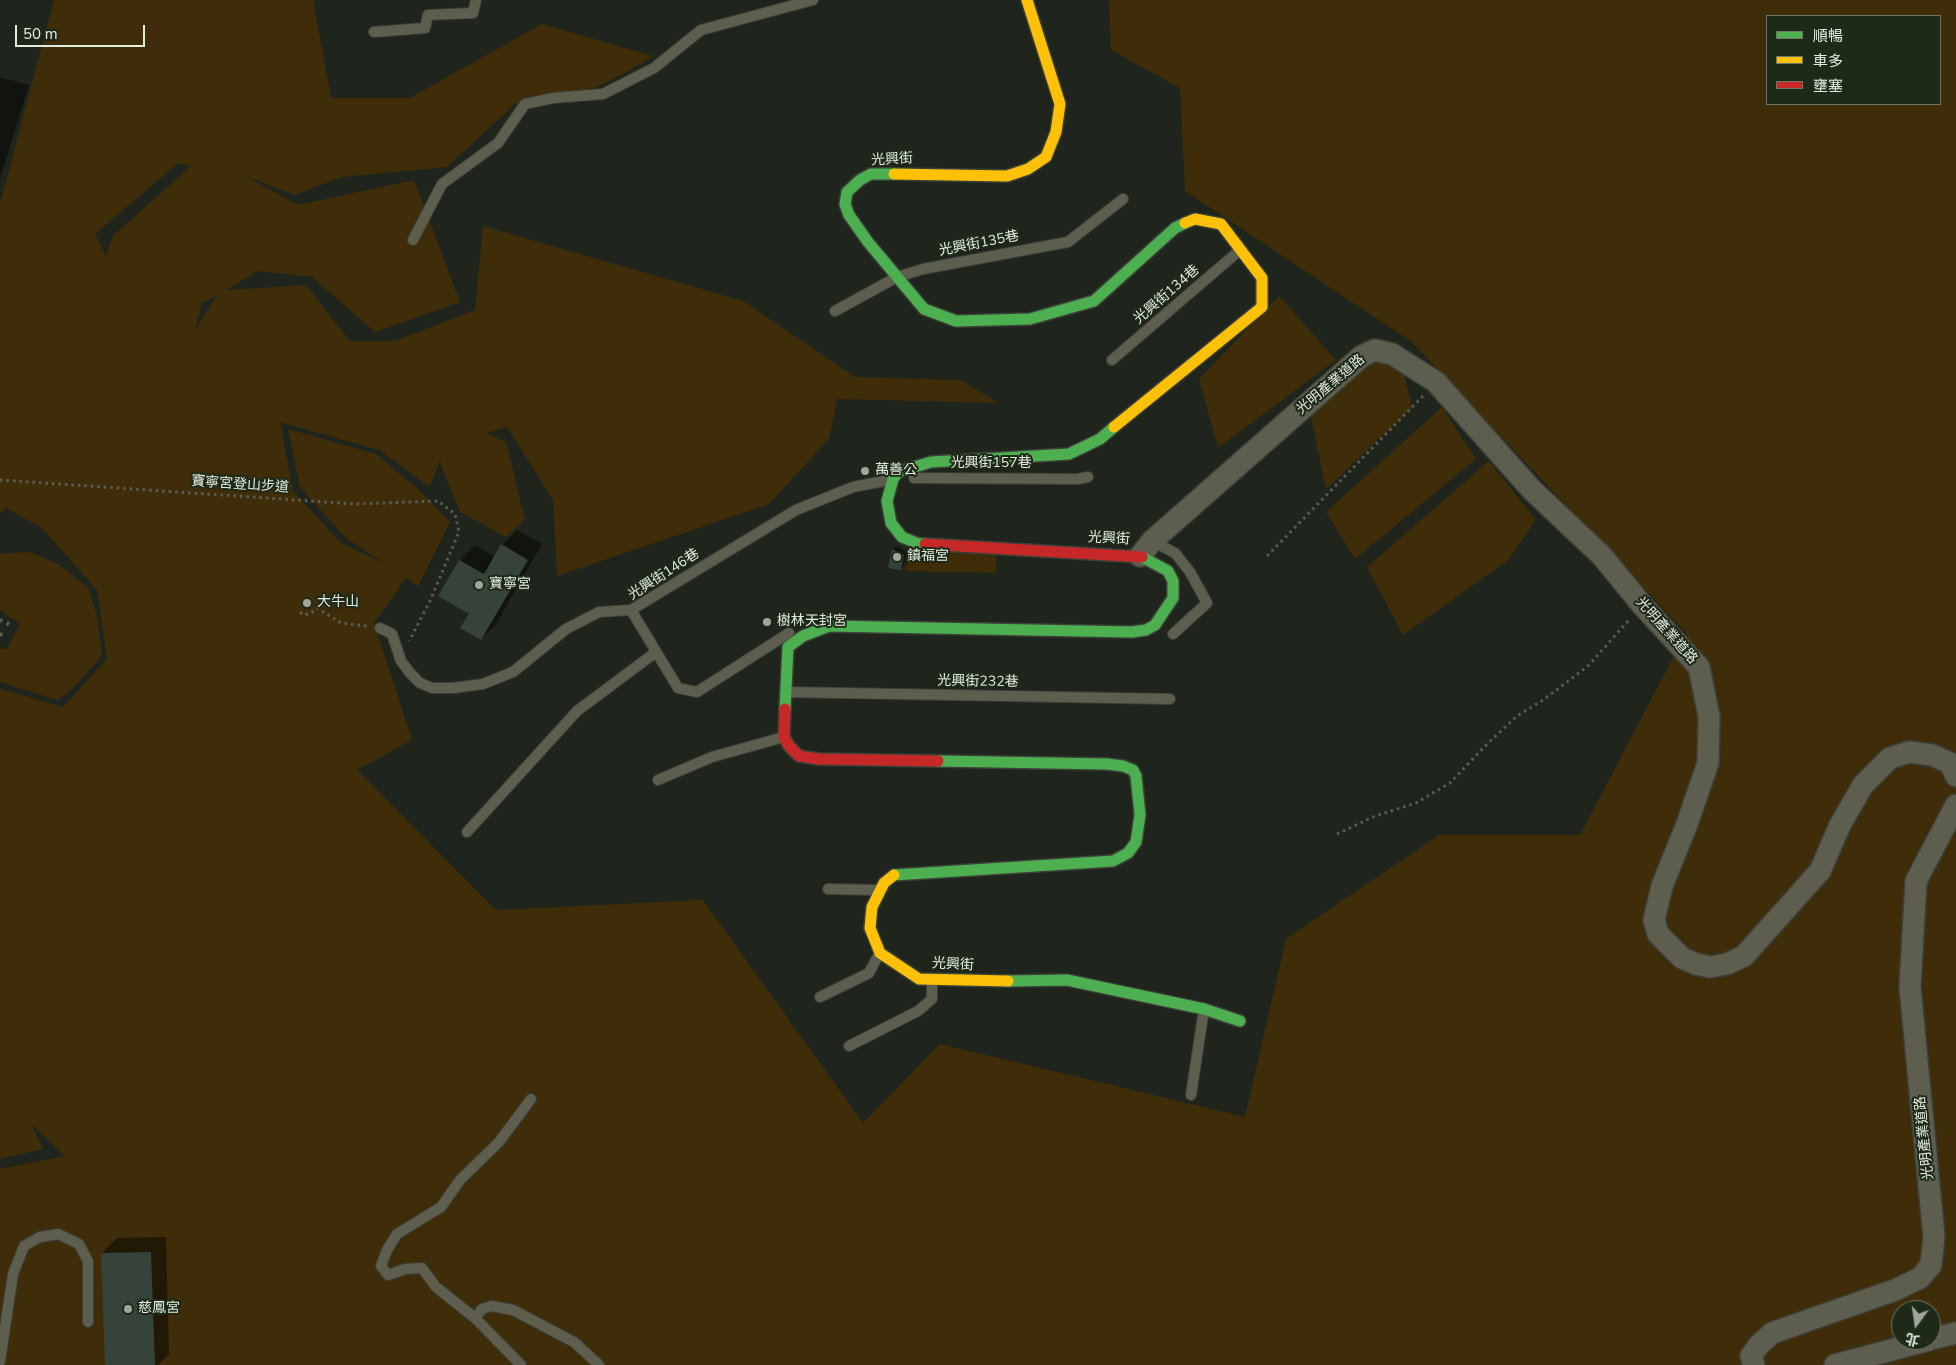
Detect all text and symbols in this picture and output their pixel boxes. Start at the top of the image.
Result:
scale bar [18,15,148,47]
legend [1766,15,1941,105]
text: 50 m [23,24,58,44]
text: 順暢 [1813,26,1843,46]
text: 車多 [1813,51,1843,71]
text: 壅塞 [1813,76,1843,96]
street label: 光興街 [871,151,913,169]
street label: 光興街135巷 [938,228,1020,260]
street label: 光興街134巷 [1131,262,1203,328]
street label: 光明產業道路 [1293,352,1369,418]
street label: 光興街157巷 [950,456,1032,472]
place label: 萬善公 [875,463,917,479]
marker: 萬善公 [859,465,871,477]
street label: 寶寧宮登山步道 [191,473,289,497]
street label: 光興街 [1088,530,1130,548]
street label: 光興街146巷 [625,546,703,604]
place label: 鎮福宮 [907,549,949,565]
marker: 鎮福宮 [891,551,903,563]
place label: 寶寧宮 [489,577,531,593]
marker: 寶寧宮 [473,579,485,591]
street label: 光明產業道路 [1632,594,1700,668]
place label: 大牛山 [317,595,359,611]
marker: 大牛山 [301,597,313,609]
place label: 樹林天封宮 [777,614,847,630]
marker: 樹林天封宮 [761,616,773,628]
street label: 光興街232巷 [937,673,1019,691]
street label: 光興街 [932,956,974,974]
street label: 光明產業道路 [1912,1095,1938,1181]
north arrow [1891,1300,1941,1350]
place label: 慈鳳宮 [138,1301,180,1317]
marker: 慈鳳宮 [122,1303,134,1315]
text: 北 [1903,1328,1922,1350]

